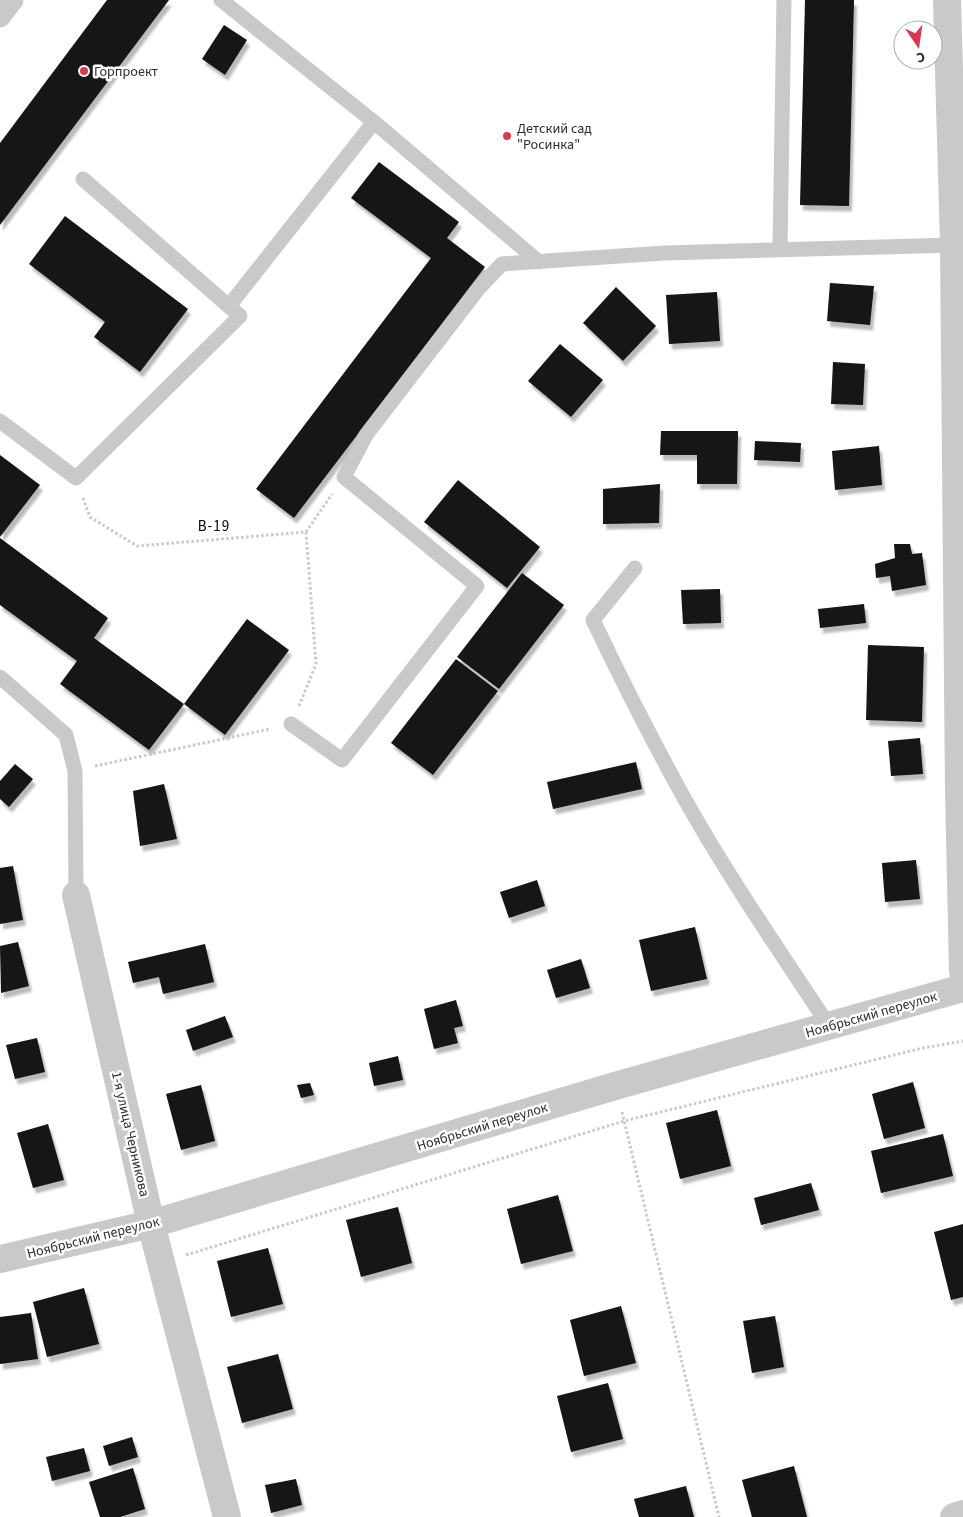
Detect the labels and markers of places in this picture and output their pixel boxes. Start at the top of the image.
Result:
place label: Горпроект [94,62,159,82]
marker: Горпроект [78,65,90,77]
place label: Детский сад "Росинка" [517,119,592,155]
marker: Детский сад "Росинка" [501,130,513,142]

